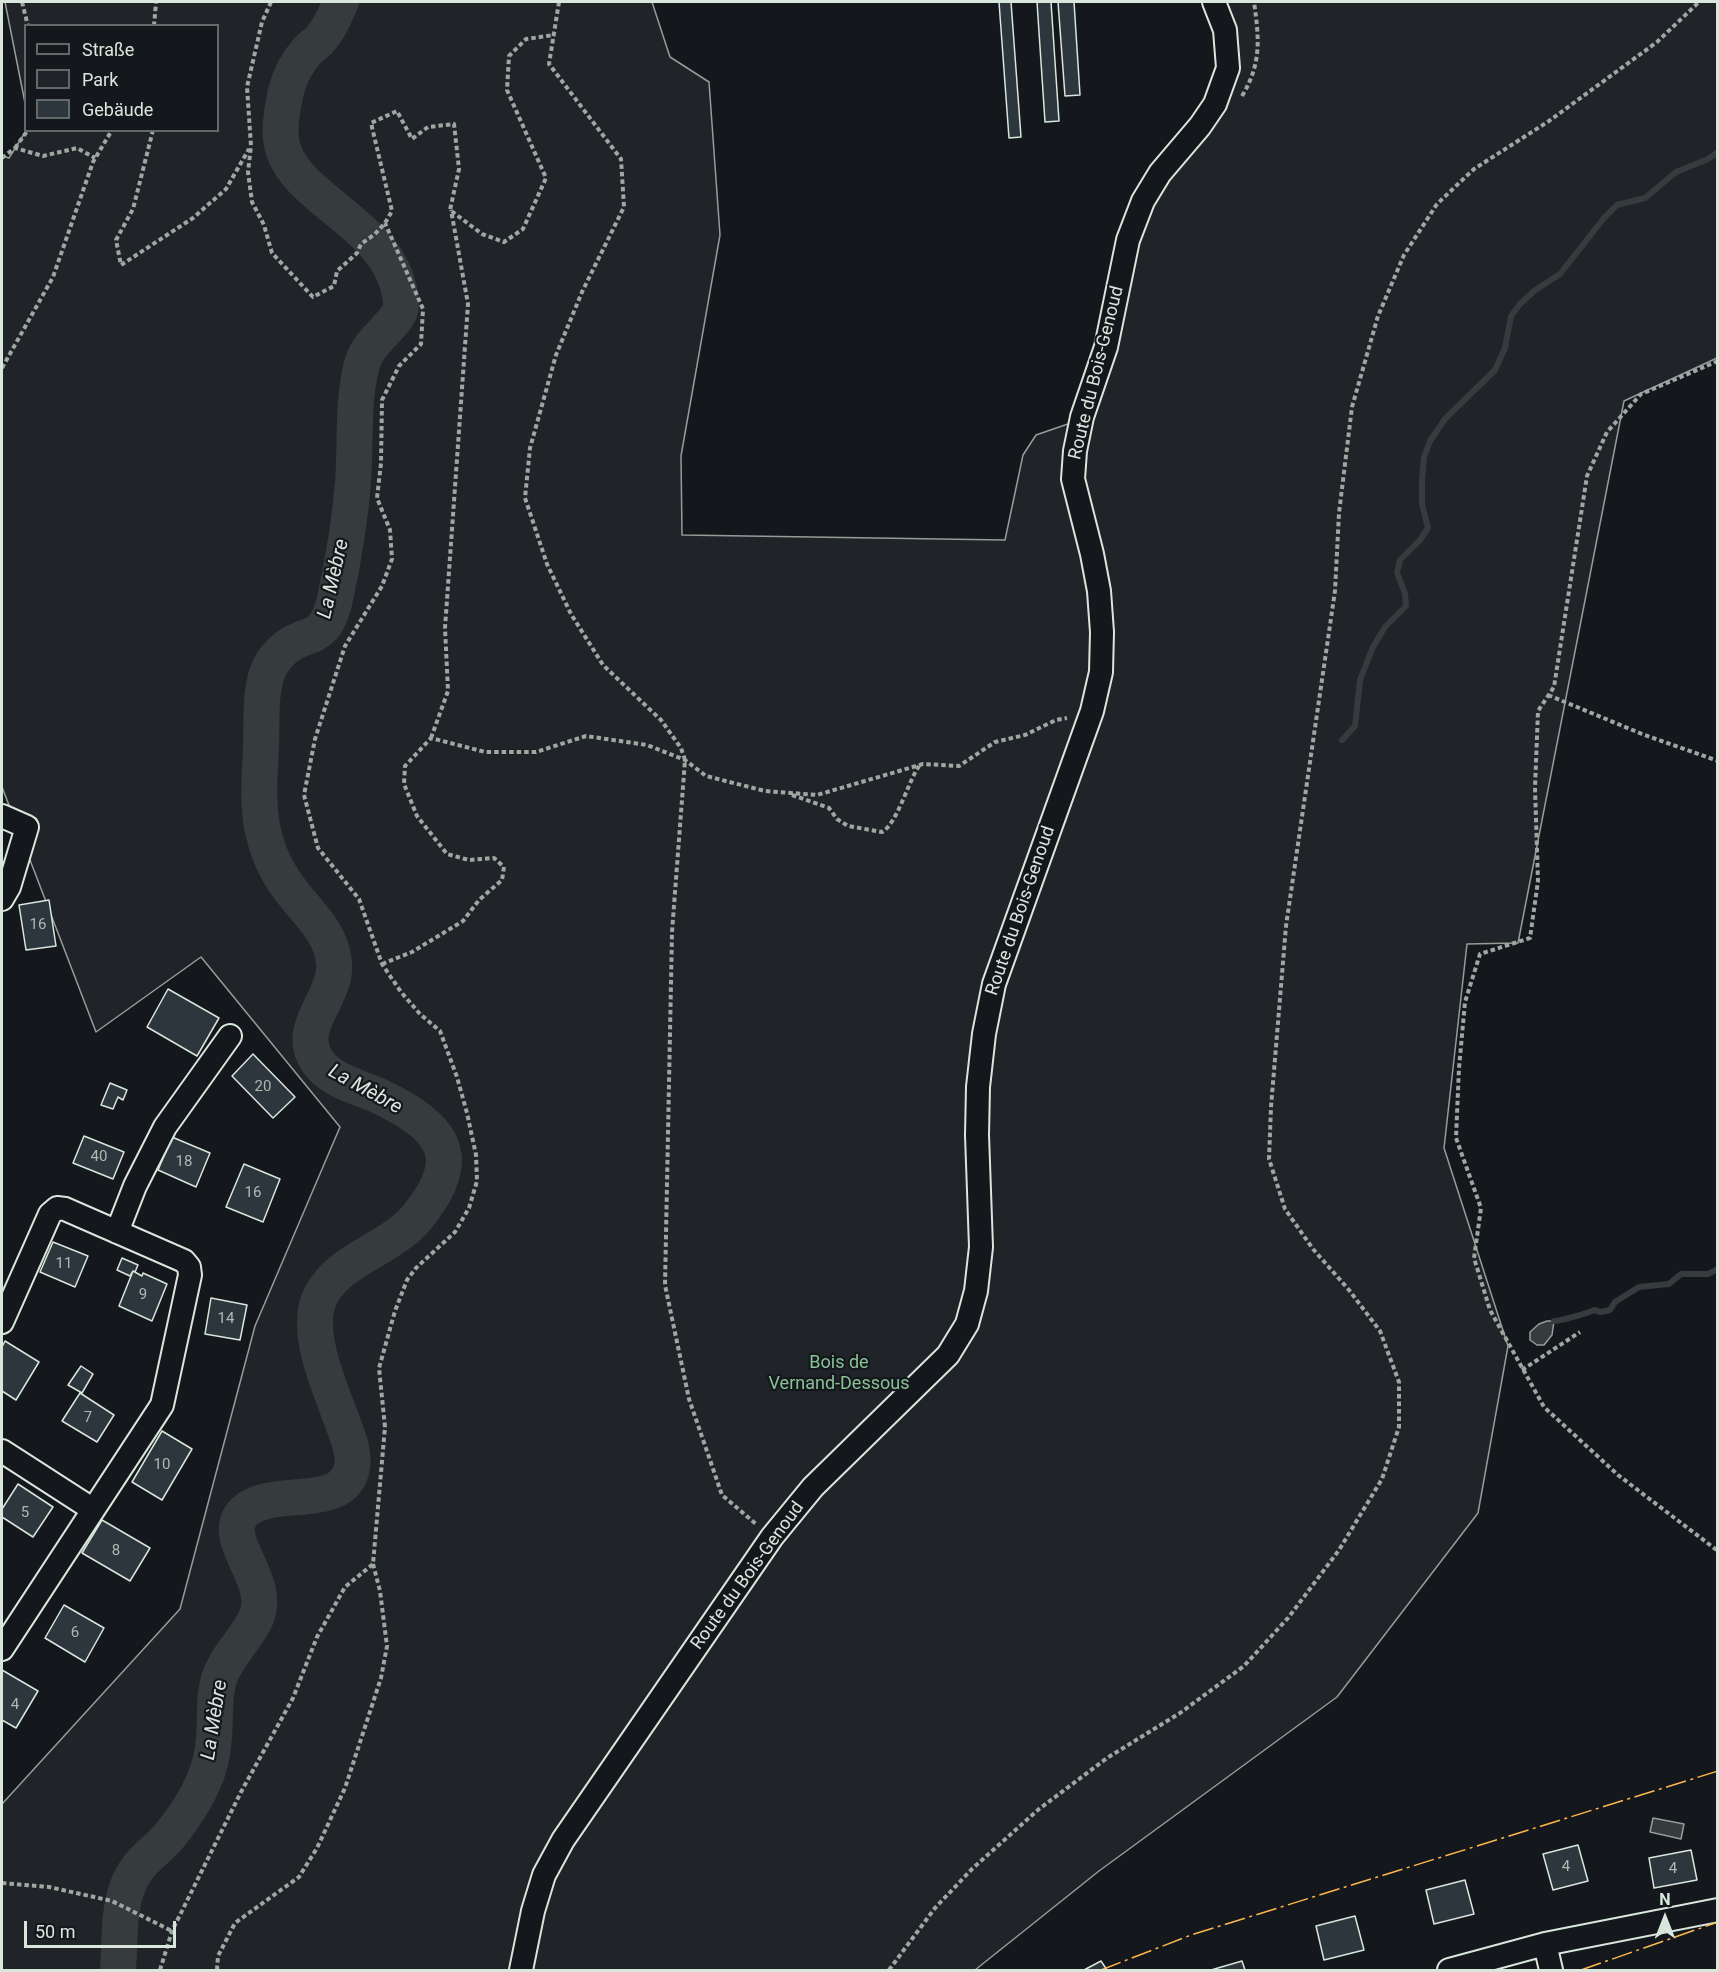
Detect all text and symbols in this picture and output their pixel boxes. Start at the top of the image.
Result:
legend [24,24,219,132]
text: Straße [82,39,134,60]
text: Park [82,69,118,90]
text: Gebäude [82,99,153,120]
street label: Route du Bois-Genoud [1065,284,1129,462]
water label: La Mèbre [313,537,355,621]
street label: Route du Bois-Genoud [982,823,1060,999]
house number: 16 [30,916,46,934]
water label: La Mèbre [324,1060,406,1120]
house number: 20 [255,1078,271,1096]
house number: 40 [91,1148,107,1166]
house number: 18 [176,1153,192,1171]
house number: 16 [245,1184,261,1202]
house number: 11 [56,1255,72,1273]
house number: 9 [139,1286,147,1304]
house number: 14 [218,1310,234,1328]
park label: Bois de Vernand-Dessous [769,1352,909,1394]
house number: 7 [84,1409,92,1427]
house number: 10 [154,1456,170,1474]
street label: Route du Bois-Genoud [687,1498,809,1654]
house number: 5 [21,1504,29,1522]
house number: 8 [112,1542,120,1560]
house number: 6 [71,1624,79,1642]
water label: La Mèbre [197,1678,233,1762]
house number: 4 [11,1696,19,1714]
house number: 4 [1562,1858,1570,1876]
house number: 4 [1669,1860,1677,1878]
north arrow [1635,1888,1695,1948]
text: N [1659,1890,1671,1909]
scale bar [27,1909,178,1947]
text: 50 m [35,1921,75,1942]

